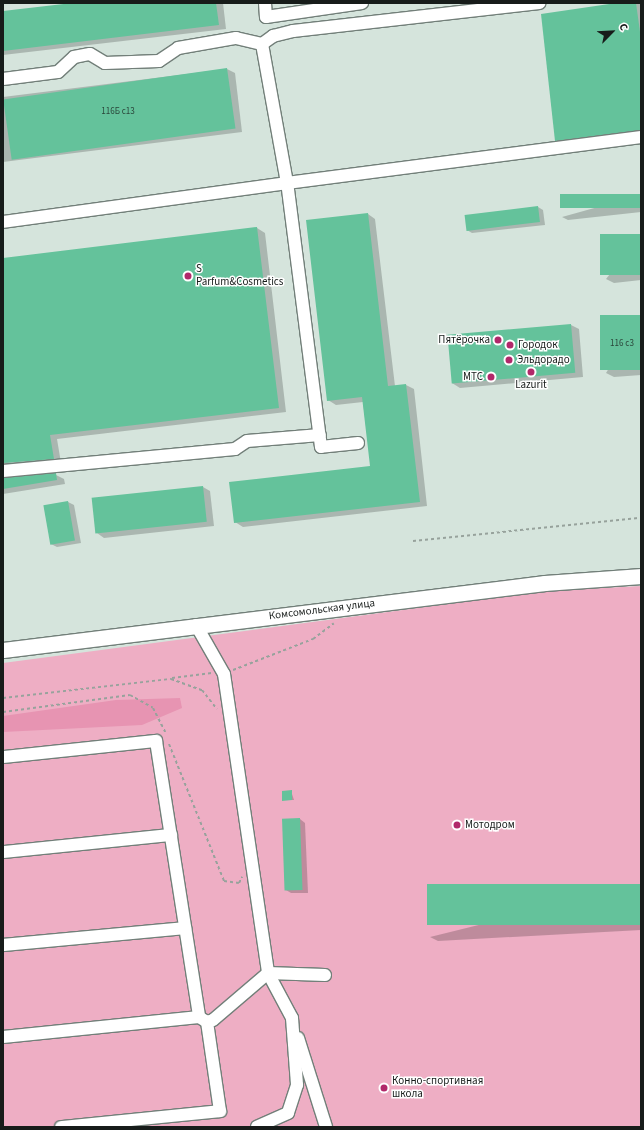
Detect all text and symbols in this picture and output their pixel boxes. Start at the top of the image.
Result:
north arrow [592,12,632,52]
text: С [615,21,632,33]
house number: 116Б с13 [101,107,135,117]
place label: S Parfum&Cosmetics [196,263,283,289]
marker: S Parfum&Cosmetics [183,271,193,281]
place label: Пятёрочка [438,333,490,347]
marker: Пятёрочка [493,335,503,345]
place label: Городок [518,338,558,352]
house number: 116 с3 [610,339,634,349]
marker: Городок [505,340,515,350]
place label: Эльдорадо [517,353,570,367]
marker: Эльдорадо [504,355,514,365]
marker: Lazurit [526,367,536,377]
place label: МТС [463,370,483,384]
marker: МТС [486,372,496,382]
place label: Lazurit [515,378,547,392]
street label: Комсомольская улица [268,597,376,623]
place label: Мотодром [465,818,515,832]
marker: Мотодром [452,820,462,830]
place label: Конно-спортивная школа [392,1075,483,1101]
marker: Конно-спортивная школа [379,1083,389,1093]

